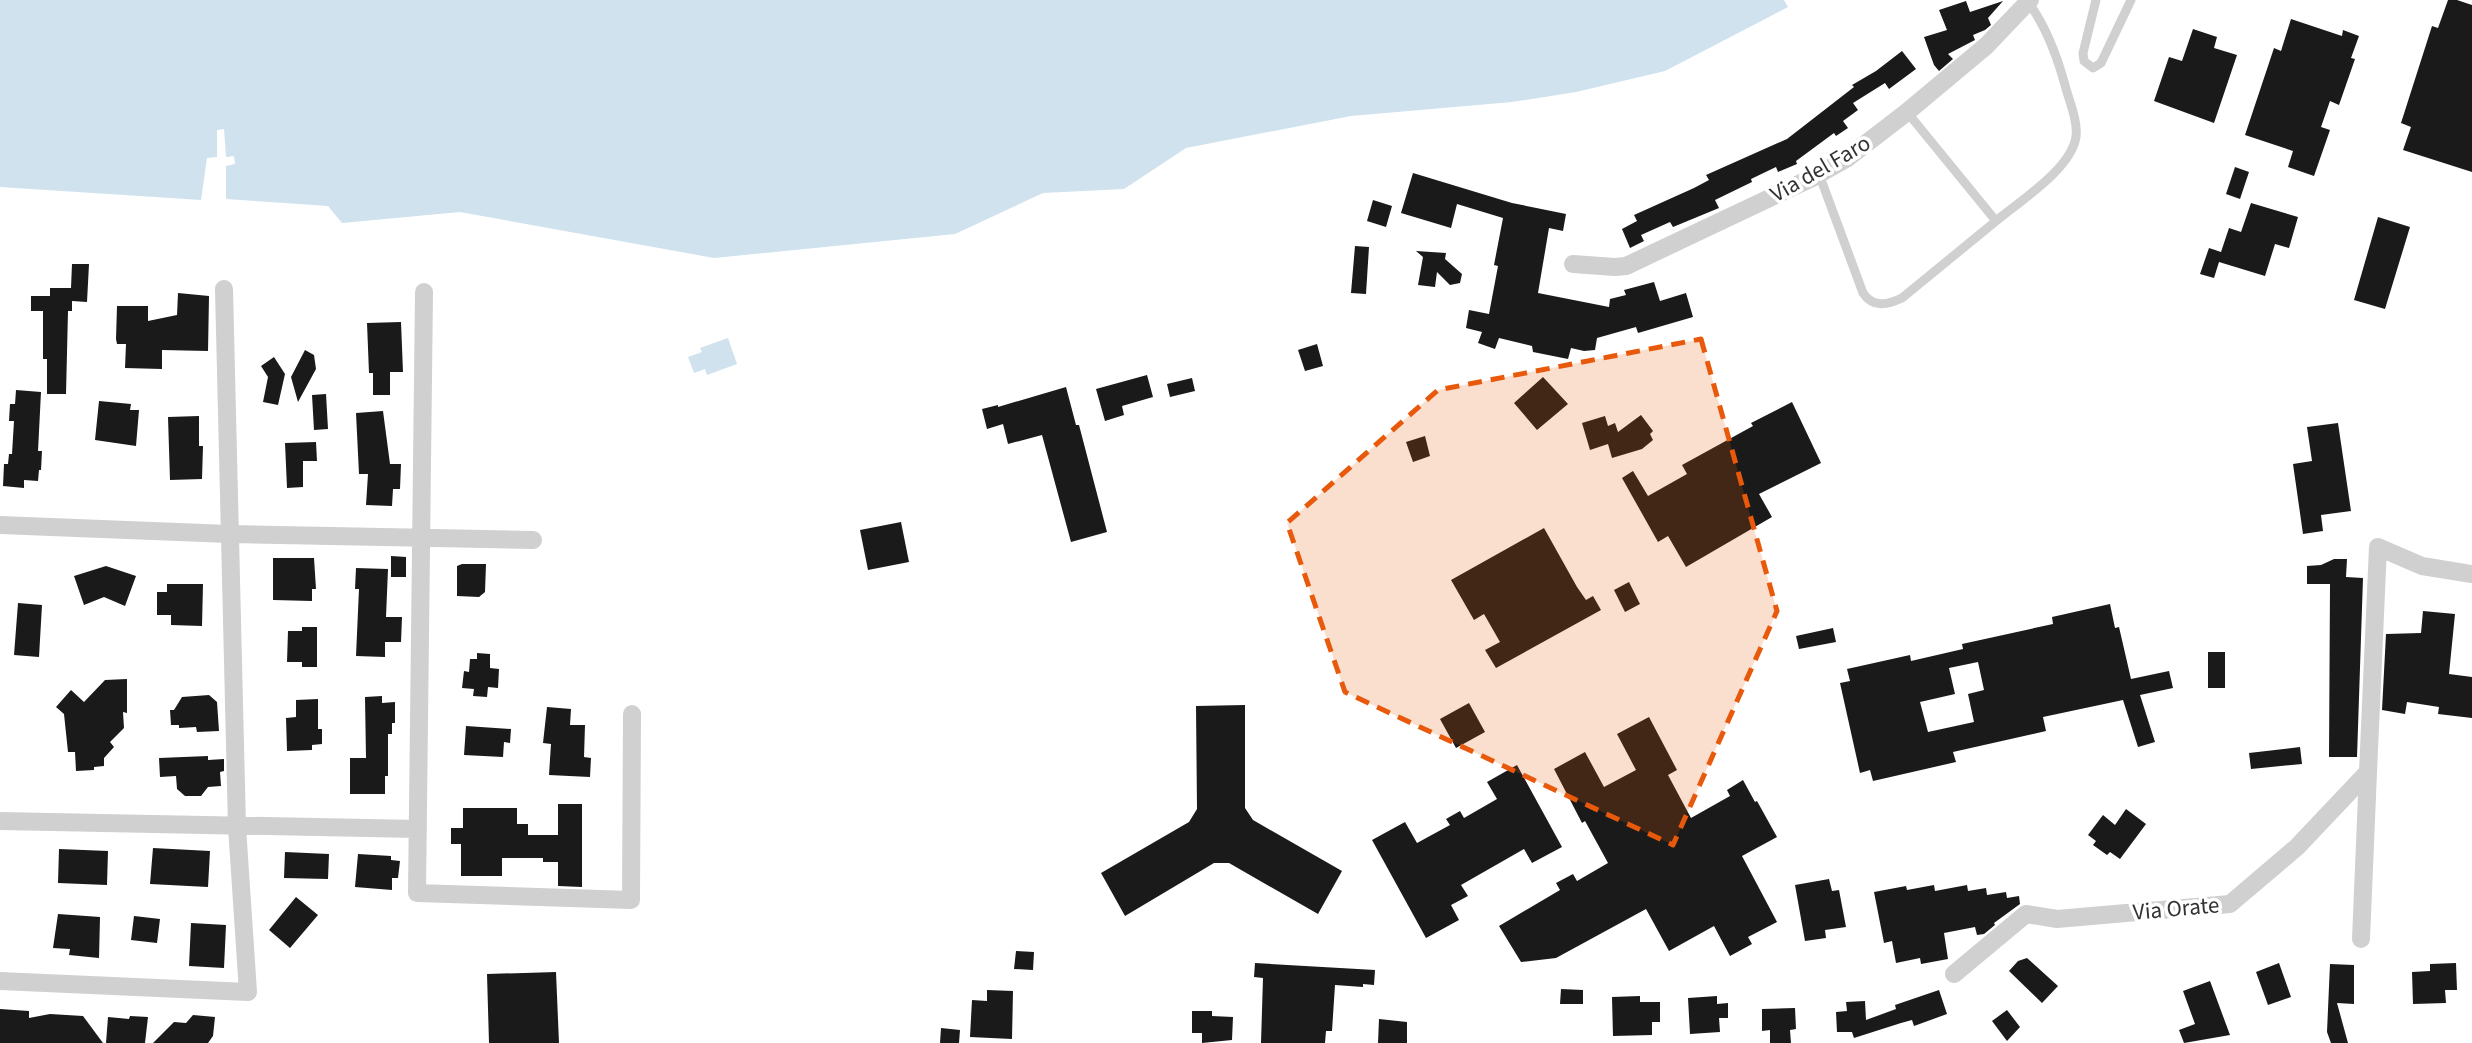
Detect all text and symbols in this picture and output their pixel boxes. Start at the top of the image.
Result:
street label: Via del Faro [1764,126,1876,210]
street label: Via Orate [2131,888,2221,929]

